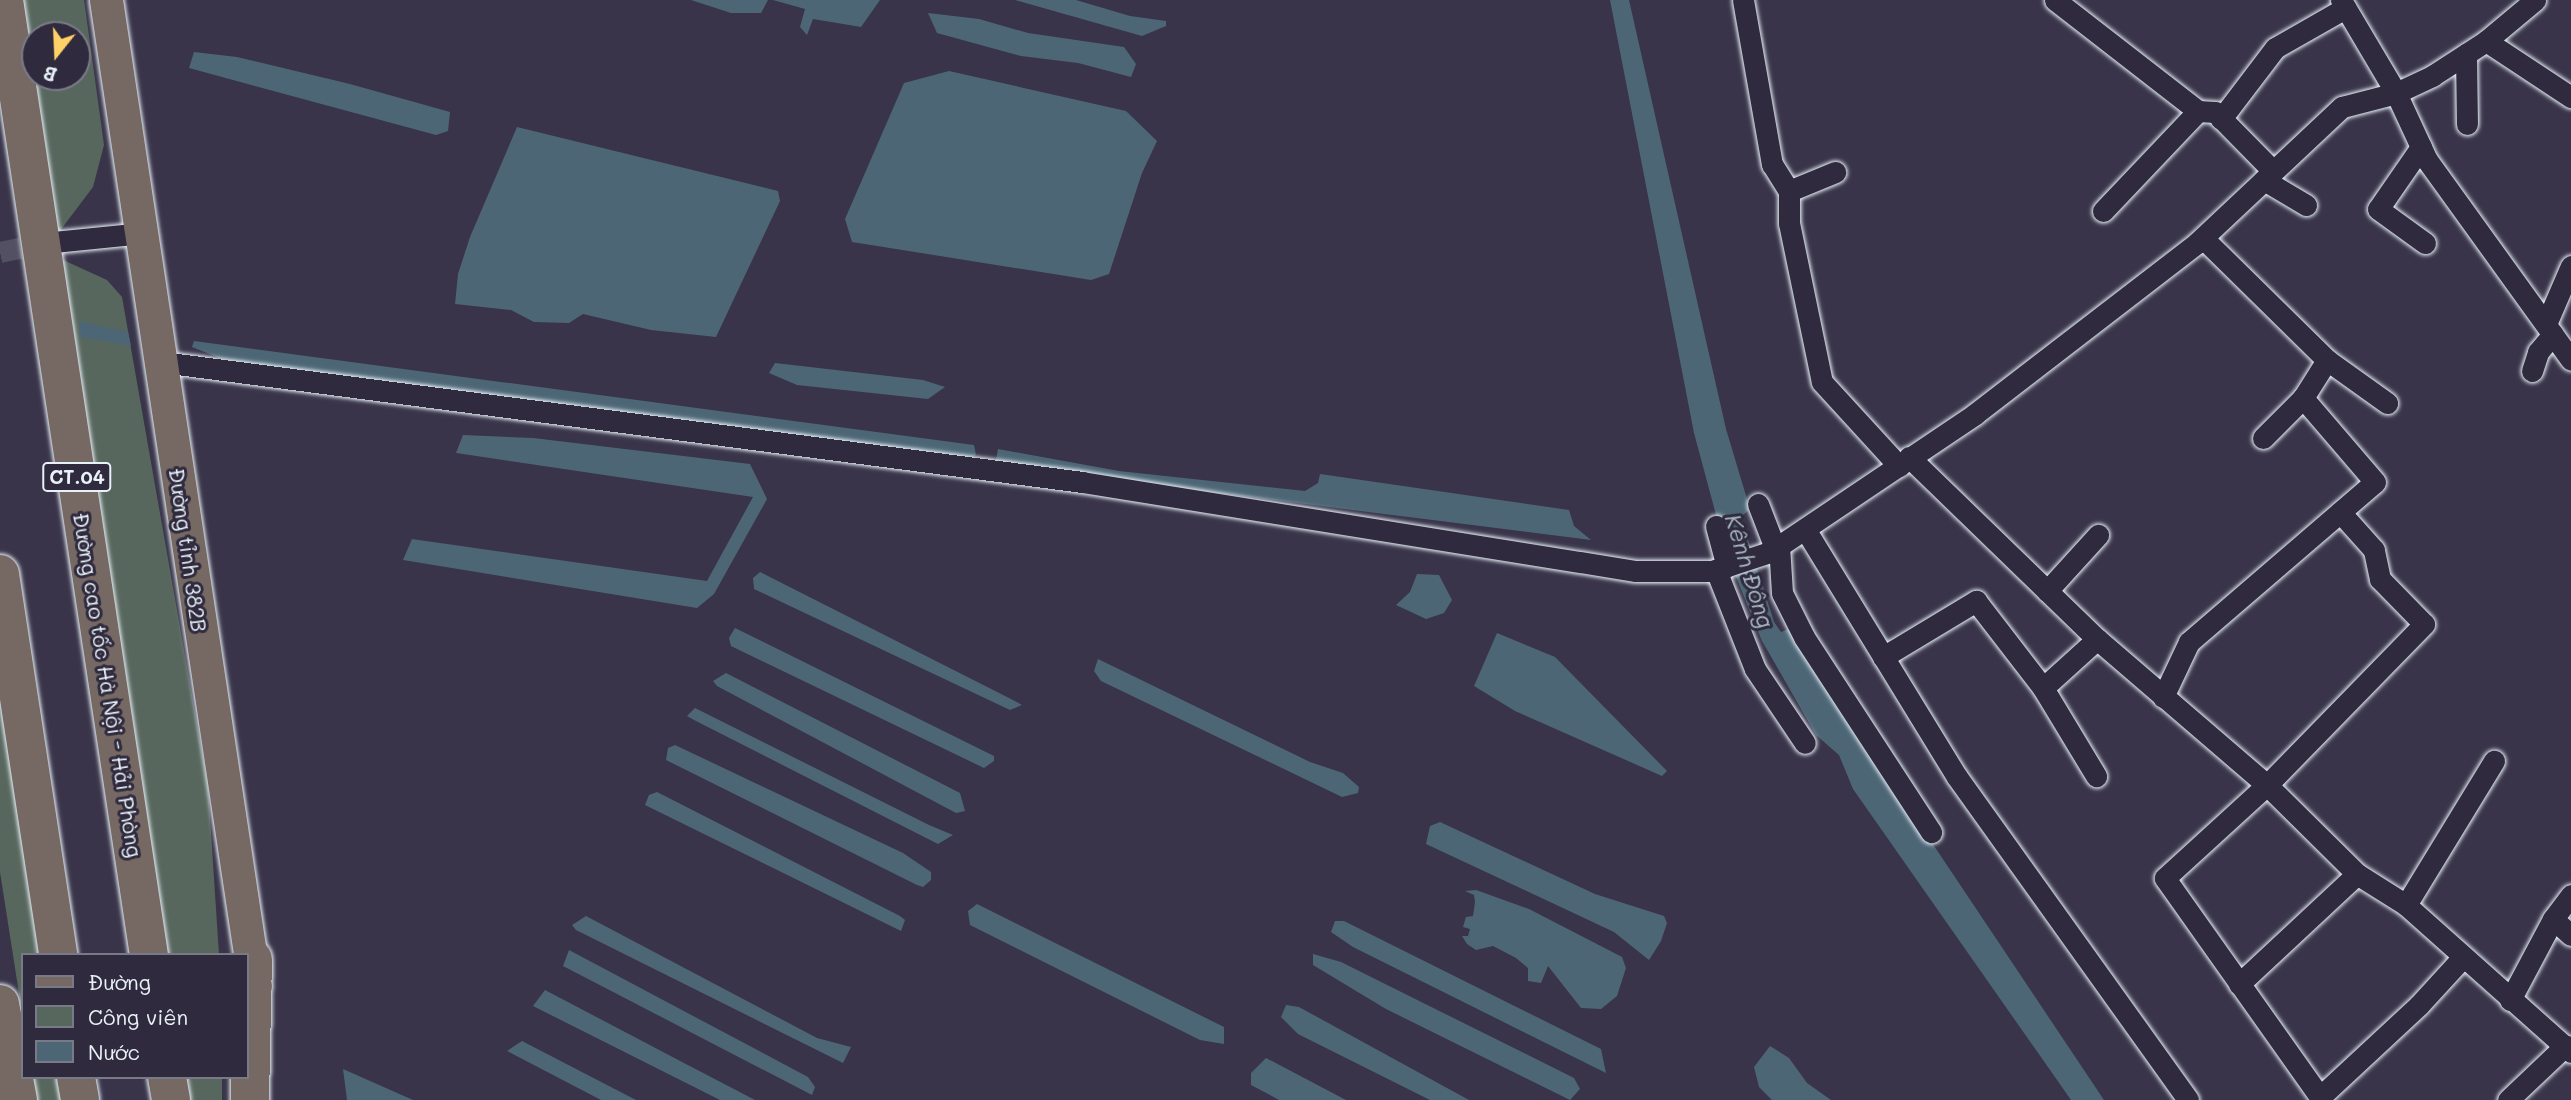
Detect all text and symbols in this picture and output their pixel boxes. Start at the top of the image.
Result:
north arrow [21,21,91,91]
text: B [40,61,60,88]
road number: CT.04 [42,462,112,492]
street label: Đường tỉnh 382B [164,466,212,634]
street label: Đường cao tốc Hà Nội - Hải Phòng [68,511,148,859]
water label: Kênh Đông [1720,511,1780,631]
legend [21,953,248,1079]
text: Đường [88,968,151,995]
text: Công viên [88,1003,188,1030]
text: Nước [88,1038,140,1065]

